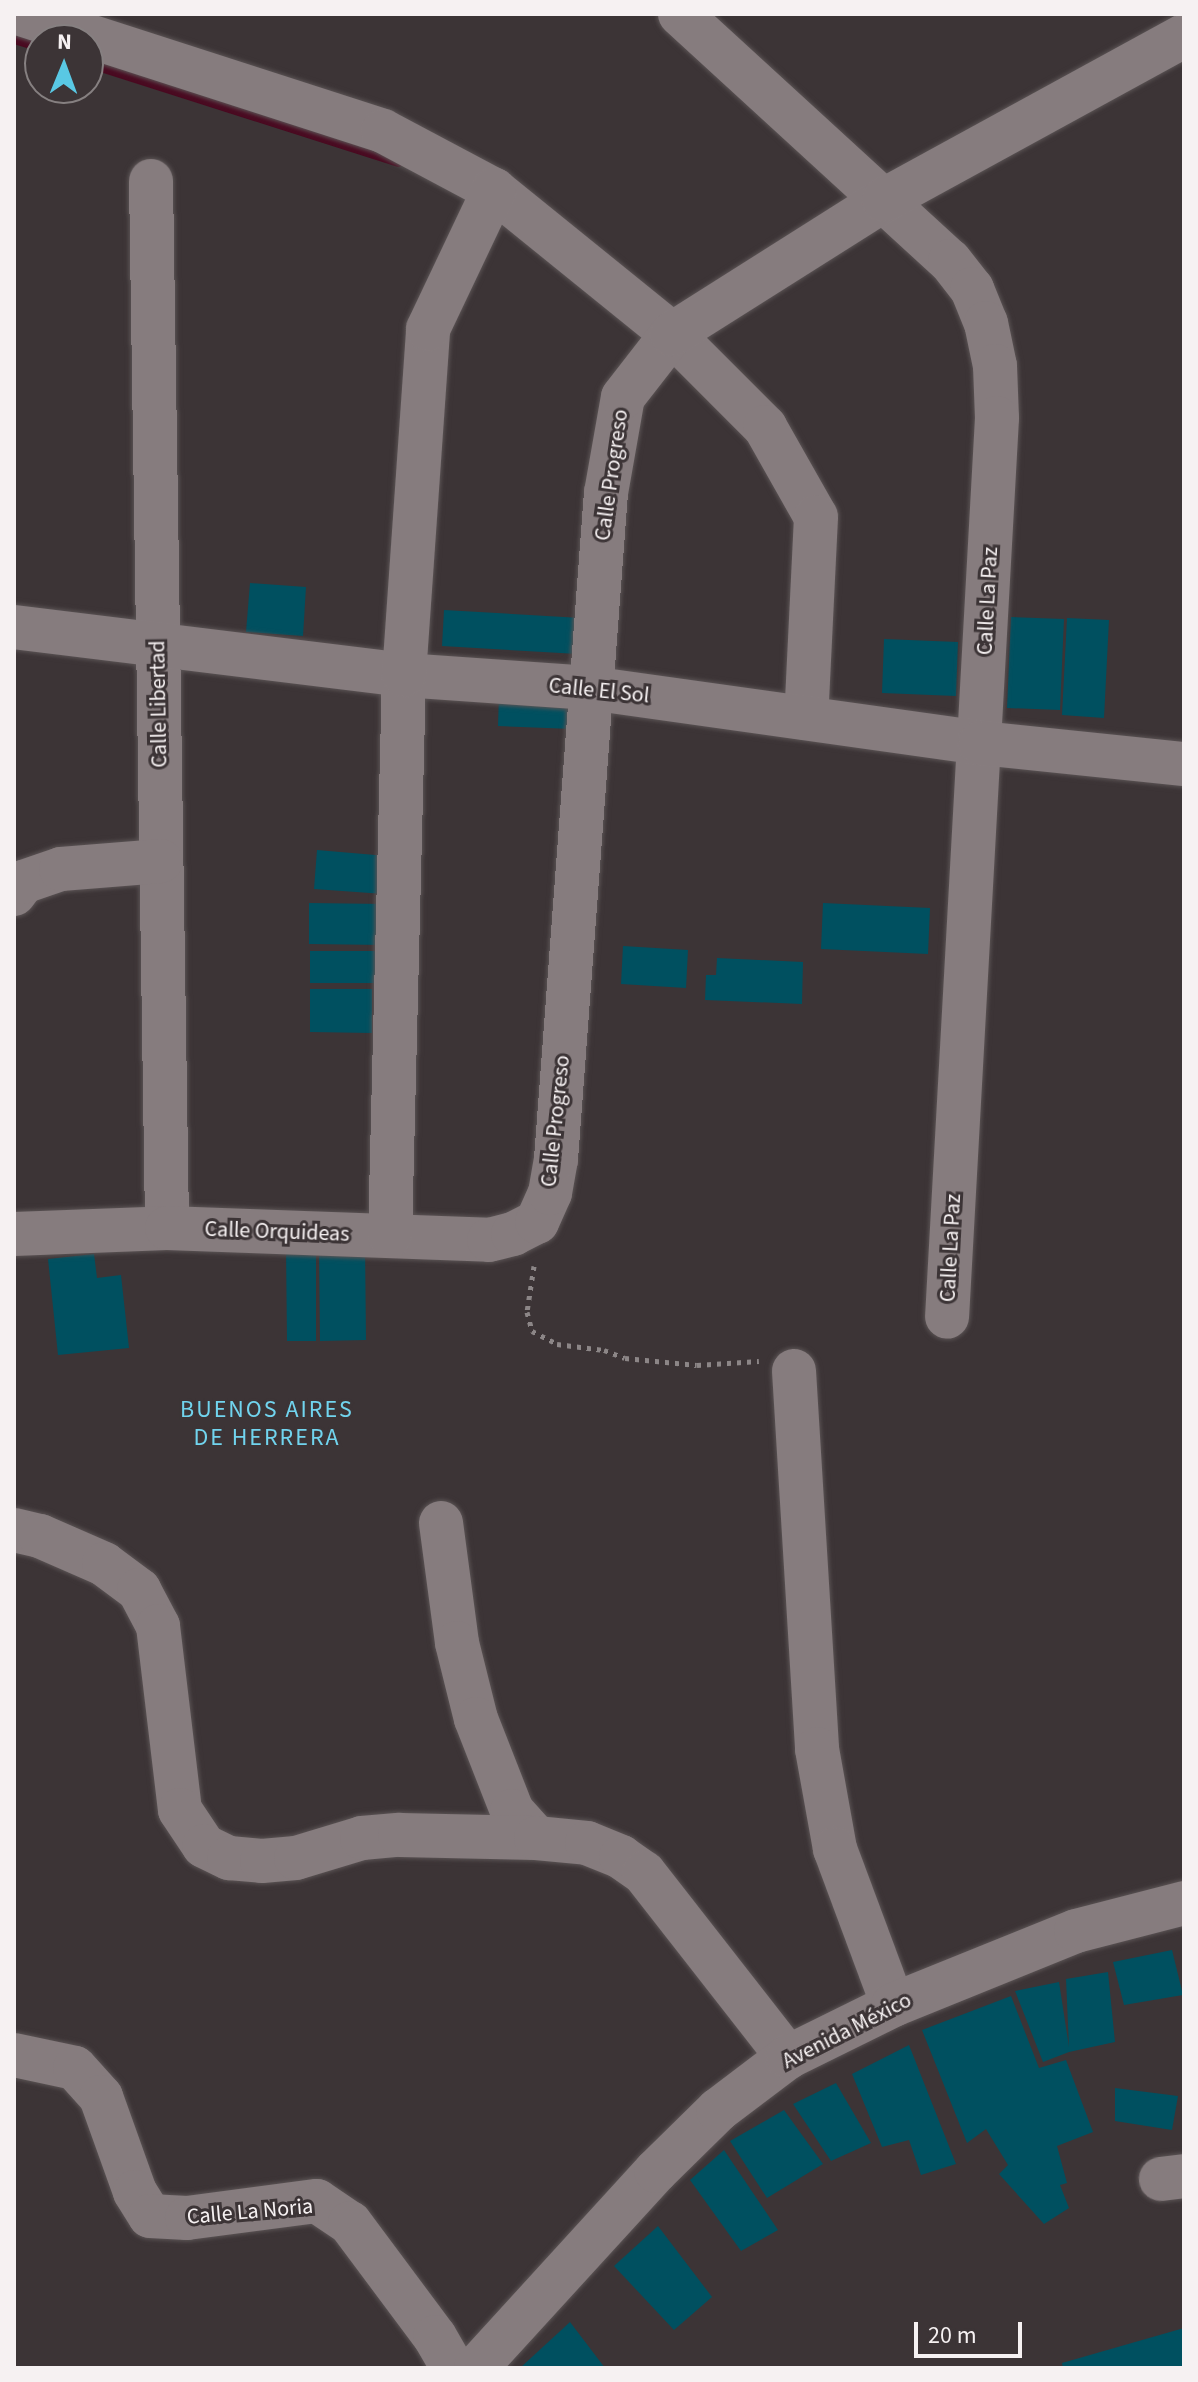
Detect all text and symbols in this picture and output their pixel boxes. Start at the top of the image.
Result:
north arrow [24,24,104,104]
text: N [57,26,72,58]
street label: Calle Progreso [590,408,634,542]
street label: Calle La Paz [972,546,1004,656]
street label: Calle Libertad [145,640,173,768]
street label: Calle El Sol [547,673,651,709]
street label: Calle Progreso [536,1054,576,1188]
street label: Calle La Paz [935,1193,967,1303]
street label: Calle Orquideas [204,1216,350,1248]
district label: BUENOS AIRES DE HERRERA [180,1396,354,1452]
street label: Avenida México [778,1987,916,2075]
street label: Calle La Noria [186,2193,314,2231]
scale bar [918,2306,1026,2356]
text: 20 m [928,2318,977,2353]

